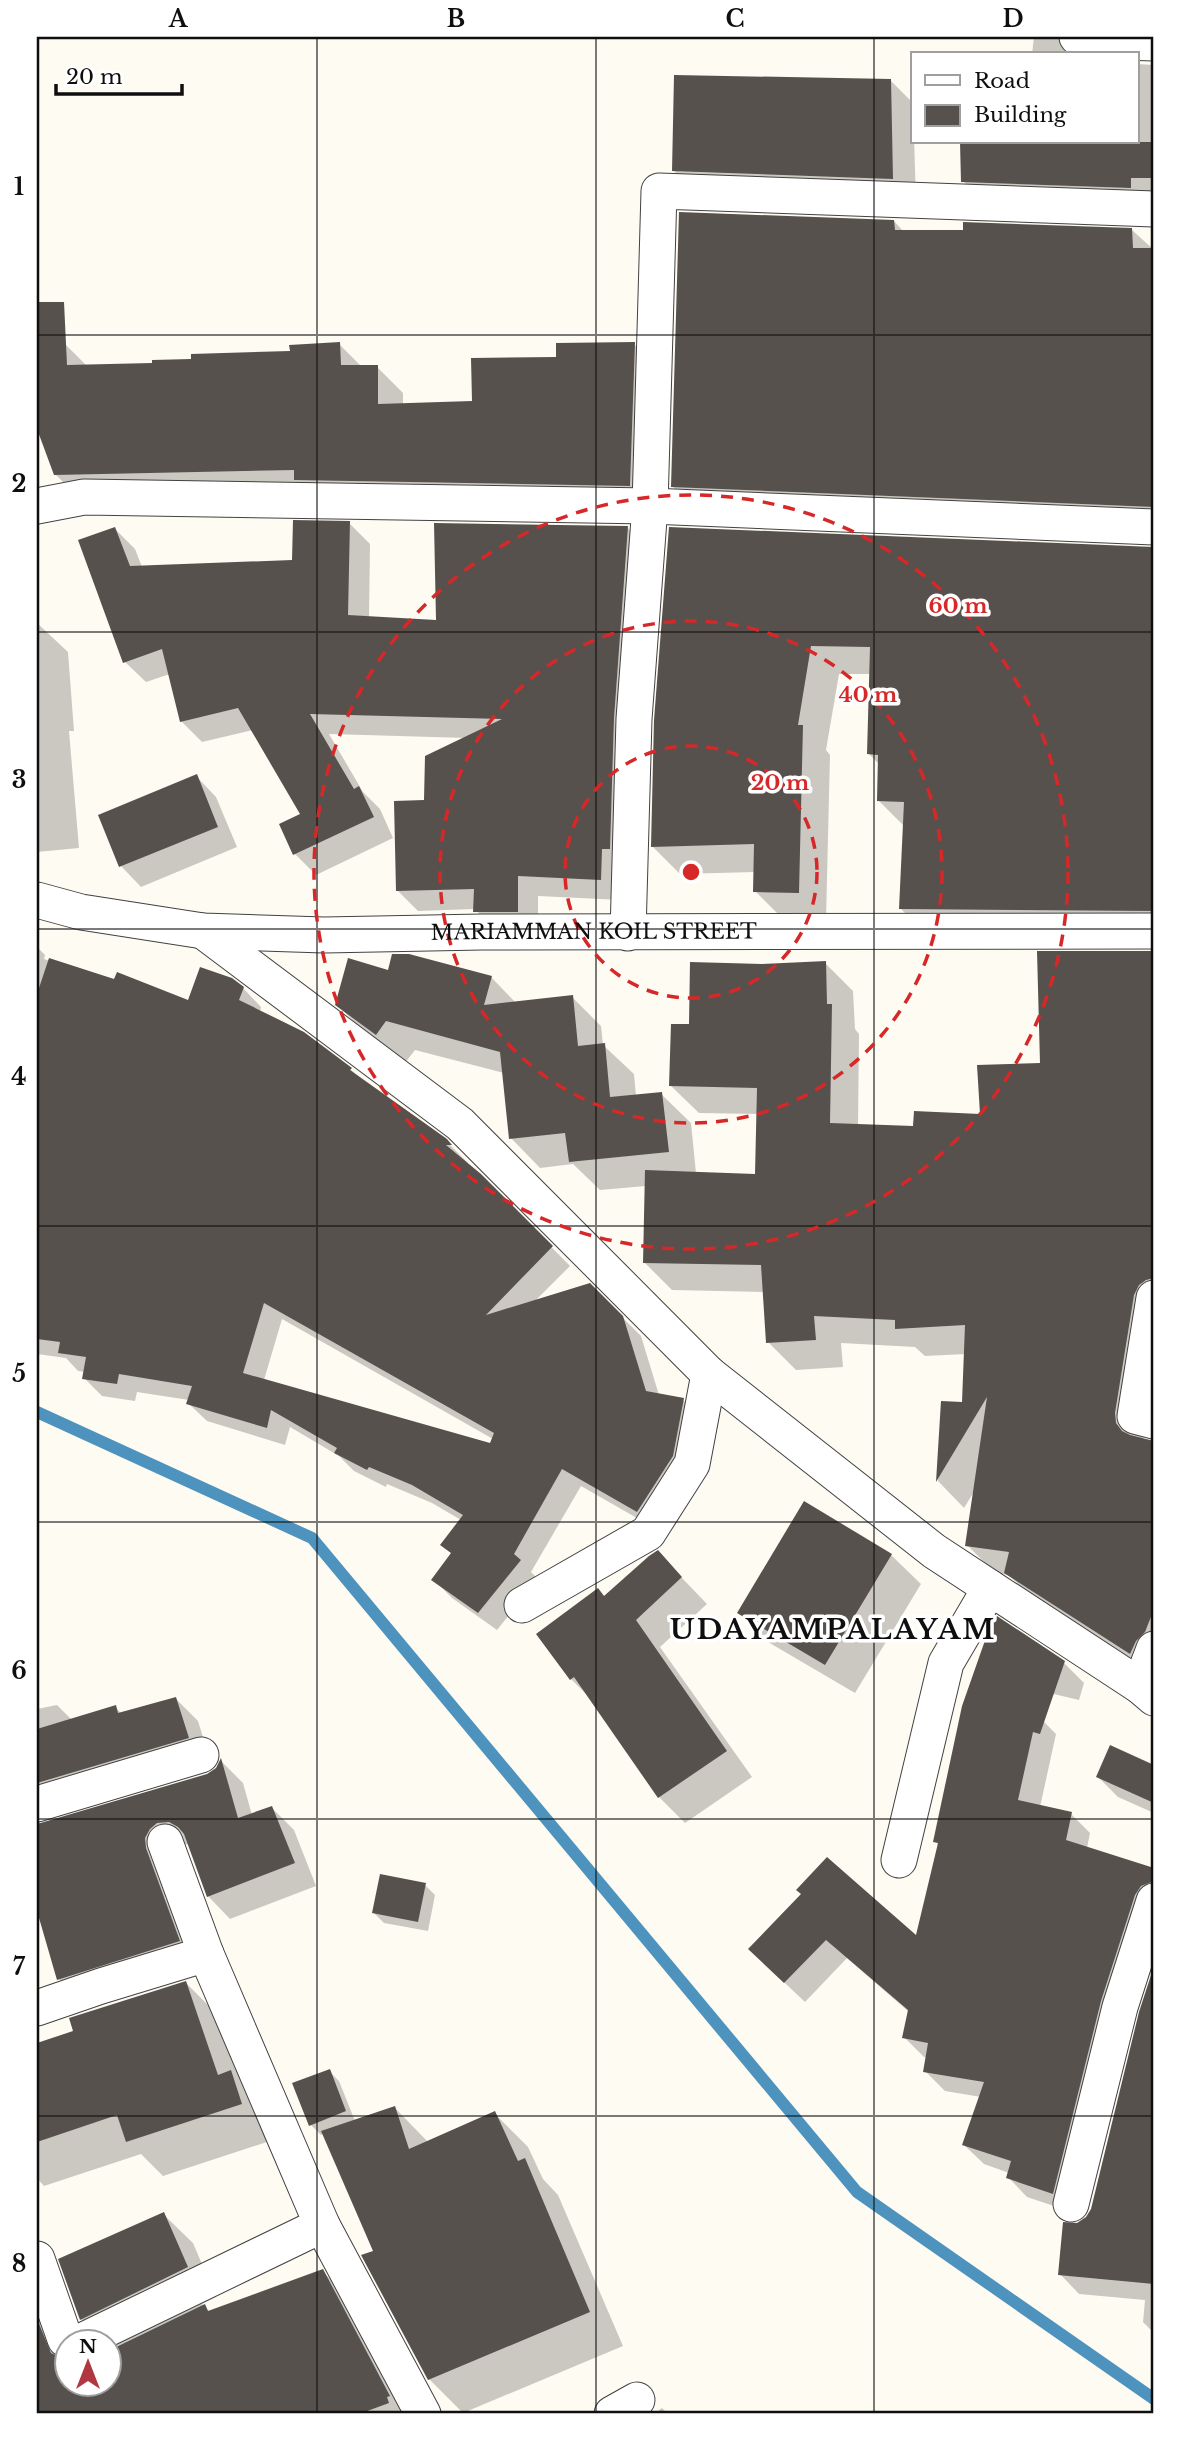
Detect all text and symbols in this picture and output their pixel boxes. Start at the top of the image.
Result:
text: A [168,5,189,33]
text: B [447,5,465,33]
text: C [726,5,744,33]
text: D [1002,5,1024,33]
scale bar [56,52,182,96]
legend [911,52,1138,144]
text: 20 m [66,64,123,90]
text: Road [974,68,1030,94]
text: Building [974,102,1067,128]
text: 1 [14,173,24,201]
text: 2 [12,470,26,498]
text: 60 m [929,593,987,619]
text: 40 m [839,682,897,708]
text: 3 [12,766,26,794]
text: 20 m [751,770,809,796]
centre of rings [679,860,703,884]
street label: MARIAMMAN KOIL STREET [430,919,757,946]
text: 4 [11,1063,27,1091]
text: 5 [12,1360,26,1388]
district label: UDAYAMPALAYAM [670,1612,996,1647]
text: 6 [11,1657,27,1685]
text: 7 [13,1953,26,1981]
text: 8 [12,2250,26,2278]
north arrow [52,2328,122,2398]
text: N [79,2335,97,2358]

